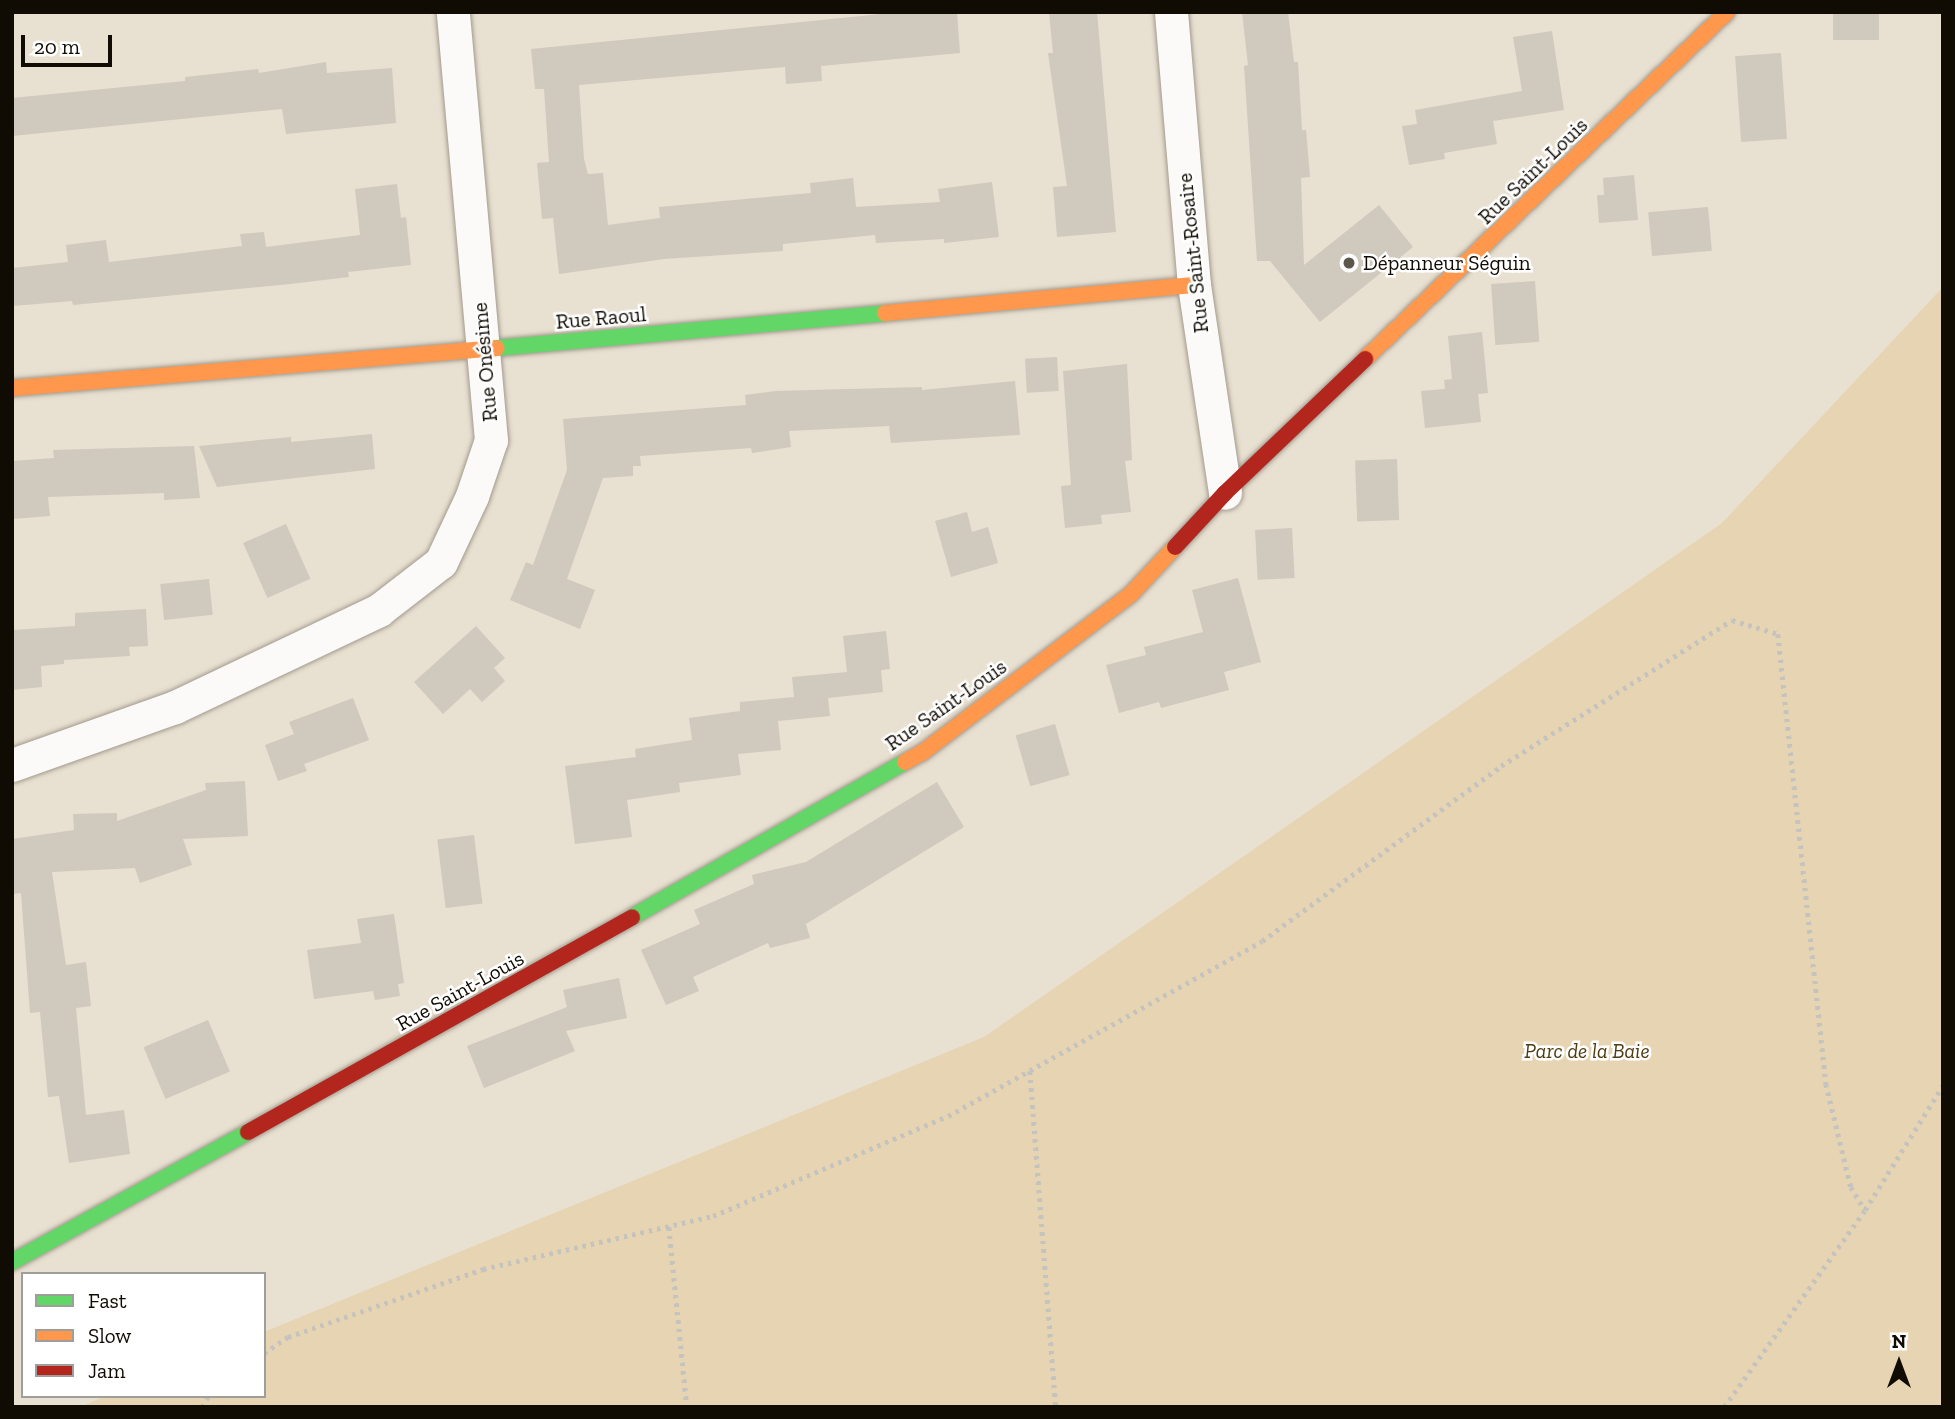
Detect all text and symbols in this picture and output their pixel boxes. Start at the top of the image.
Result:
scale bar [24,21,116,65]
text: 20 m [34,34,80,59]
street label: Rue Saint-Louis [1473,113,1593,229]
street label: Rue Saint-Rosaire [1172,172,1214,334]
place label: Dépanneur Séguin [1363,250,1531,276]
marker: Dépanneur Séguin [1341,255,1357,271]
street label: Rue Onésime [467,301,503,423]
street label: Rue Raoul [555,301,647,335]
street label: Rue Saint-Louis [881,654,1011,756]
street label: Rue Saint-Louis [392,945,528,1037]
park label: Parc de la Baie [1524,1038,1650,1064]
legend [21,1272,266,1398]
text: Fast [88,1288,127,1313]
text: Slow [88,1323,131,1348]
north arrow [1864,1328,1934,1398]
text: N [1892,1330,1906,1353]
text: Jam [88,1358,125,1383]

